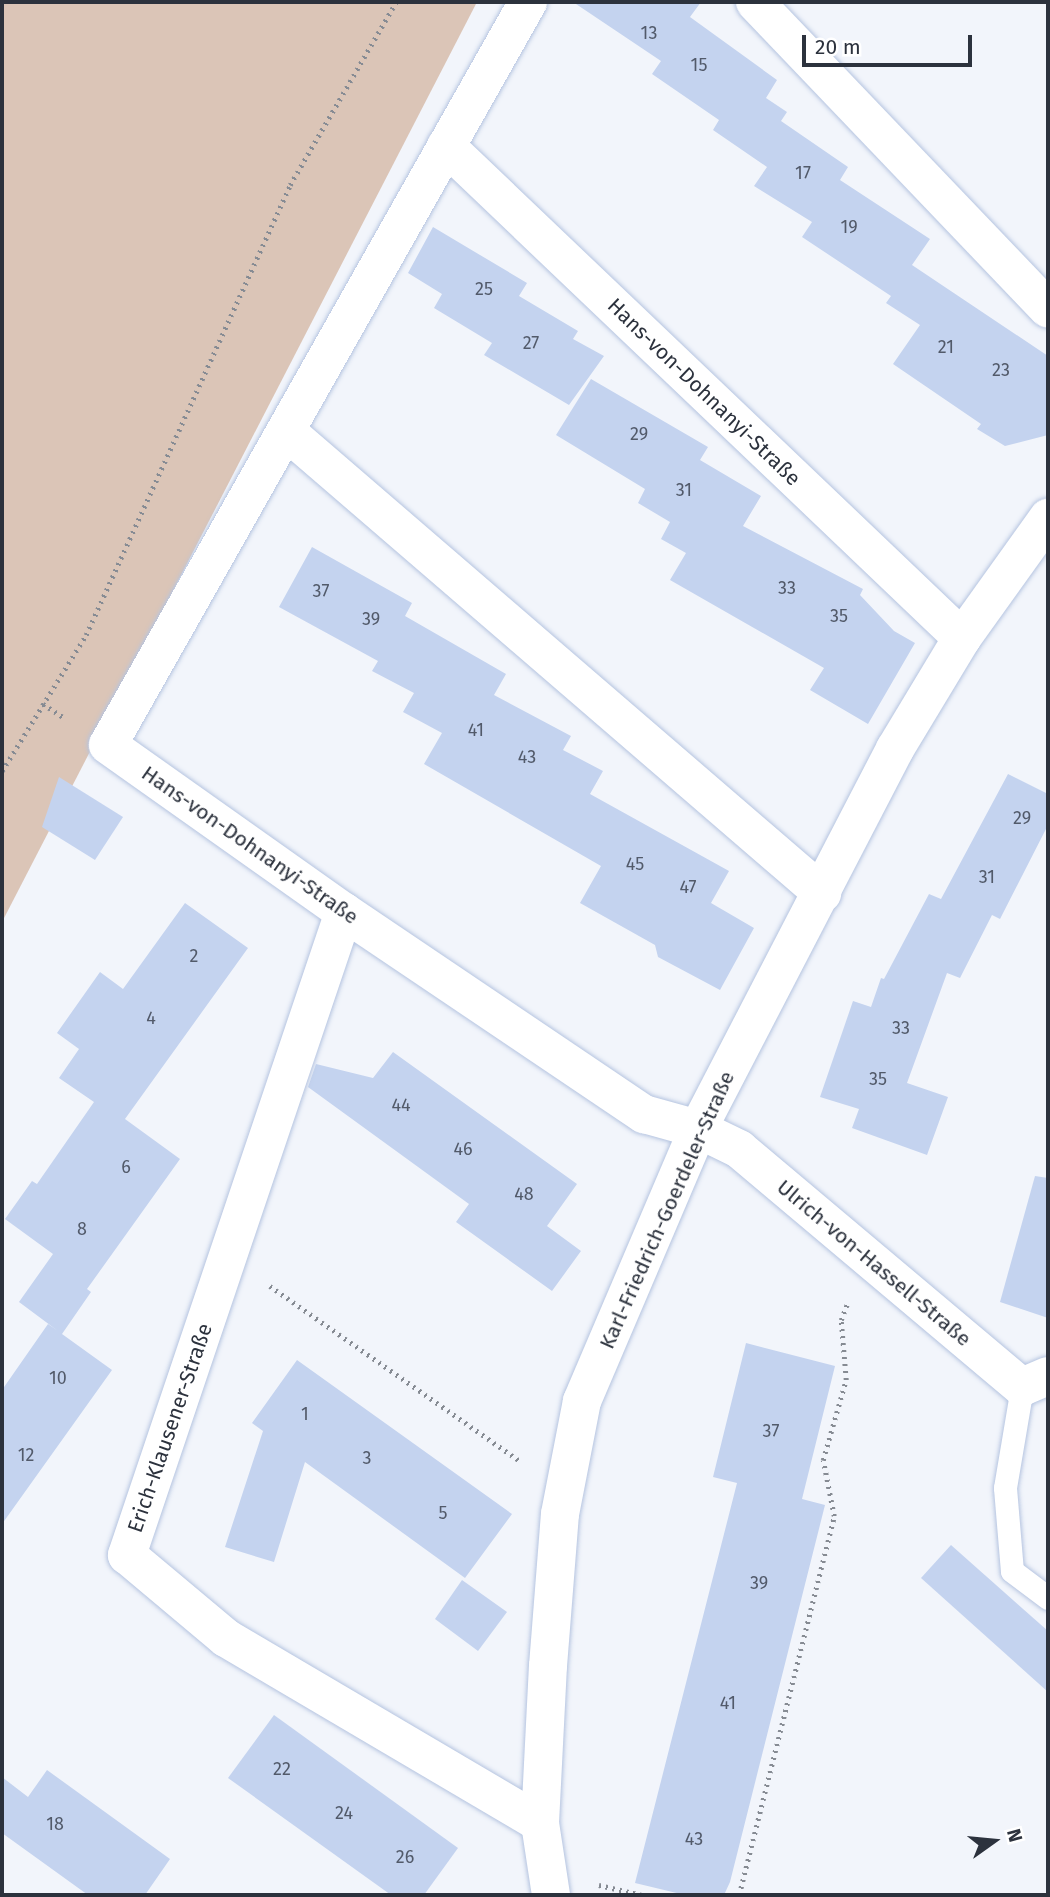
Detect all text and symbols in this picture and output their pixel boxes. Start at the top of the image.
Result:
scale bar [805,21,975,65]
house number: 13 [641,22,657,44]
text: 20 m [815,34,861,60]
house number: 15 [691,54,707,76]
house number: 17 [795,162,811,184]
house number: 19 [840,216,858,238]
house number: 25 [475,278,493,300]
street label: Hans-von-Dohnanyi-Straße [602,293,806,491]
house number: 27 [523,332,539,354]
house number: 21 [938,336,954,358]
house number: 23 [992,359,1010,381]
house number: 29 [630,423,648,445]
house number: 31 [676,479,692,501]
house number: 33 [778,577,796,599]
house number: 37 [313,580,329,602]
house number: 35 [830,605,848,627]
house number: 39 [362,608,380,630]
house number: 41 [468,719,484,741]
house number: 43 [518,746,536,768]
street label: Hans-von-Dohnanyi-Straße [137,760,363,930]
house number: 29 [1013,807,1031,829]
house number: 45 [626,853,644,875]
house number: 31 [979,866,995,888]
house number: 47 [679,876,697,898]
house number: 2 [190,945,198,967]
house number: 4 [146,1007,156,1029]
house number: 33 [892,1017,910,1039]
street label: Karl-Friedrich-Goerdeler-Straße [594,1067,740,1353]
house number: 35 [869,1068,887,1090]
house number: 44 [391,1094,411,1116]
house number: 46 [453,1138,473,1160]
house number: 6 [121,1156,131,1178]
street label: Ulrich-von-Hassell-Straße [772,1174,976,1352]
house number: 48 [514,1183,534,1205]
house number: 8 [77,1218,87,1240]
street label: Erich-Klausener-Straße [122,1320,218,1536]
house number: 10 [49,1367,67,1389]
house number: 1 [301,1403,309,1425]
house number: 37 [763,1420,779,1442]
house number: 12 [18,1444,34,1466]
house number: 3 [363,1447,371,1469]
house number: 5 [438,1502,448,1524]
house number: 39 [750,1572,768,1594]
house number: 41 [720,1692,736,1714]
house number: 22 [273,1758,291,1780]
house number: 24 [335,1802,353,1824]
north arrow [959,1806,1029,1876]
house number: 18 [46,1813,64,1835]
text: N [1002,1826,1028,1844]
house number: 43 [685,1828,703,1850]
house number: 26 [396,1846,414,1868]

